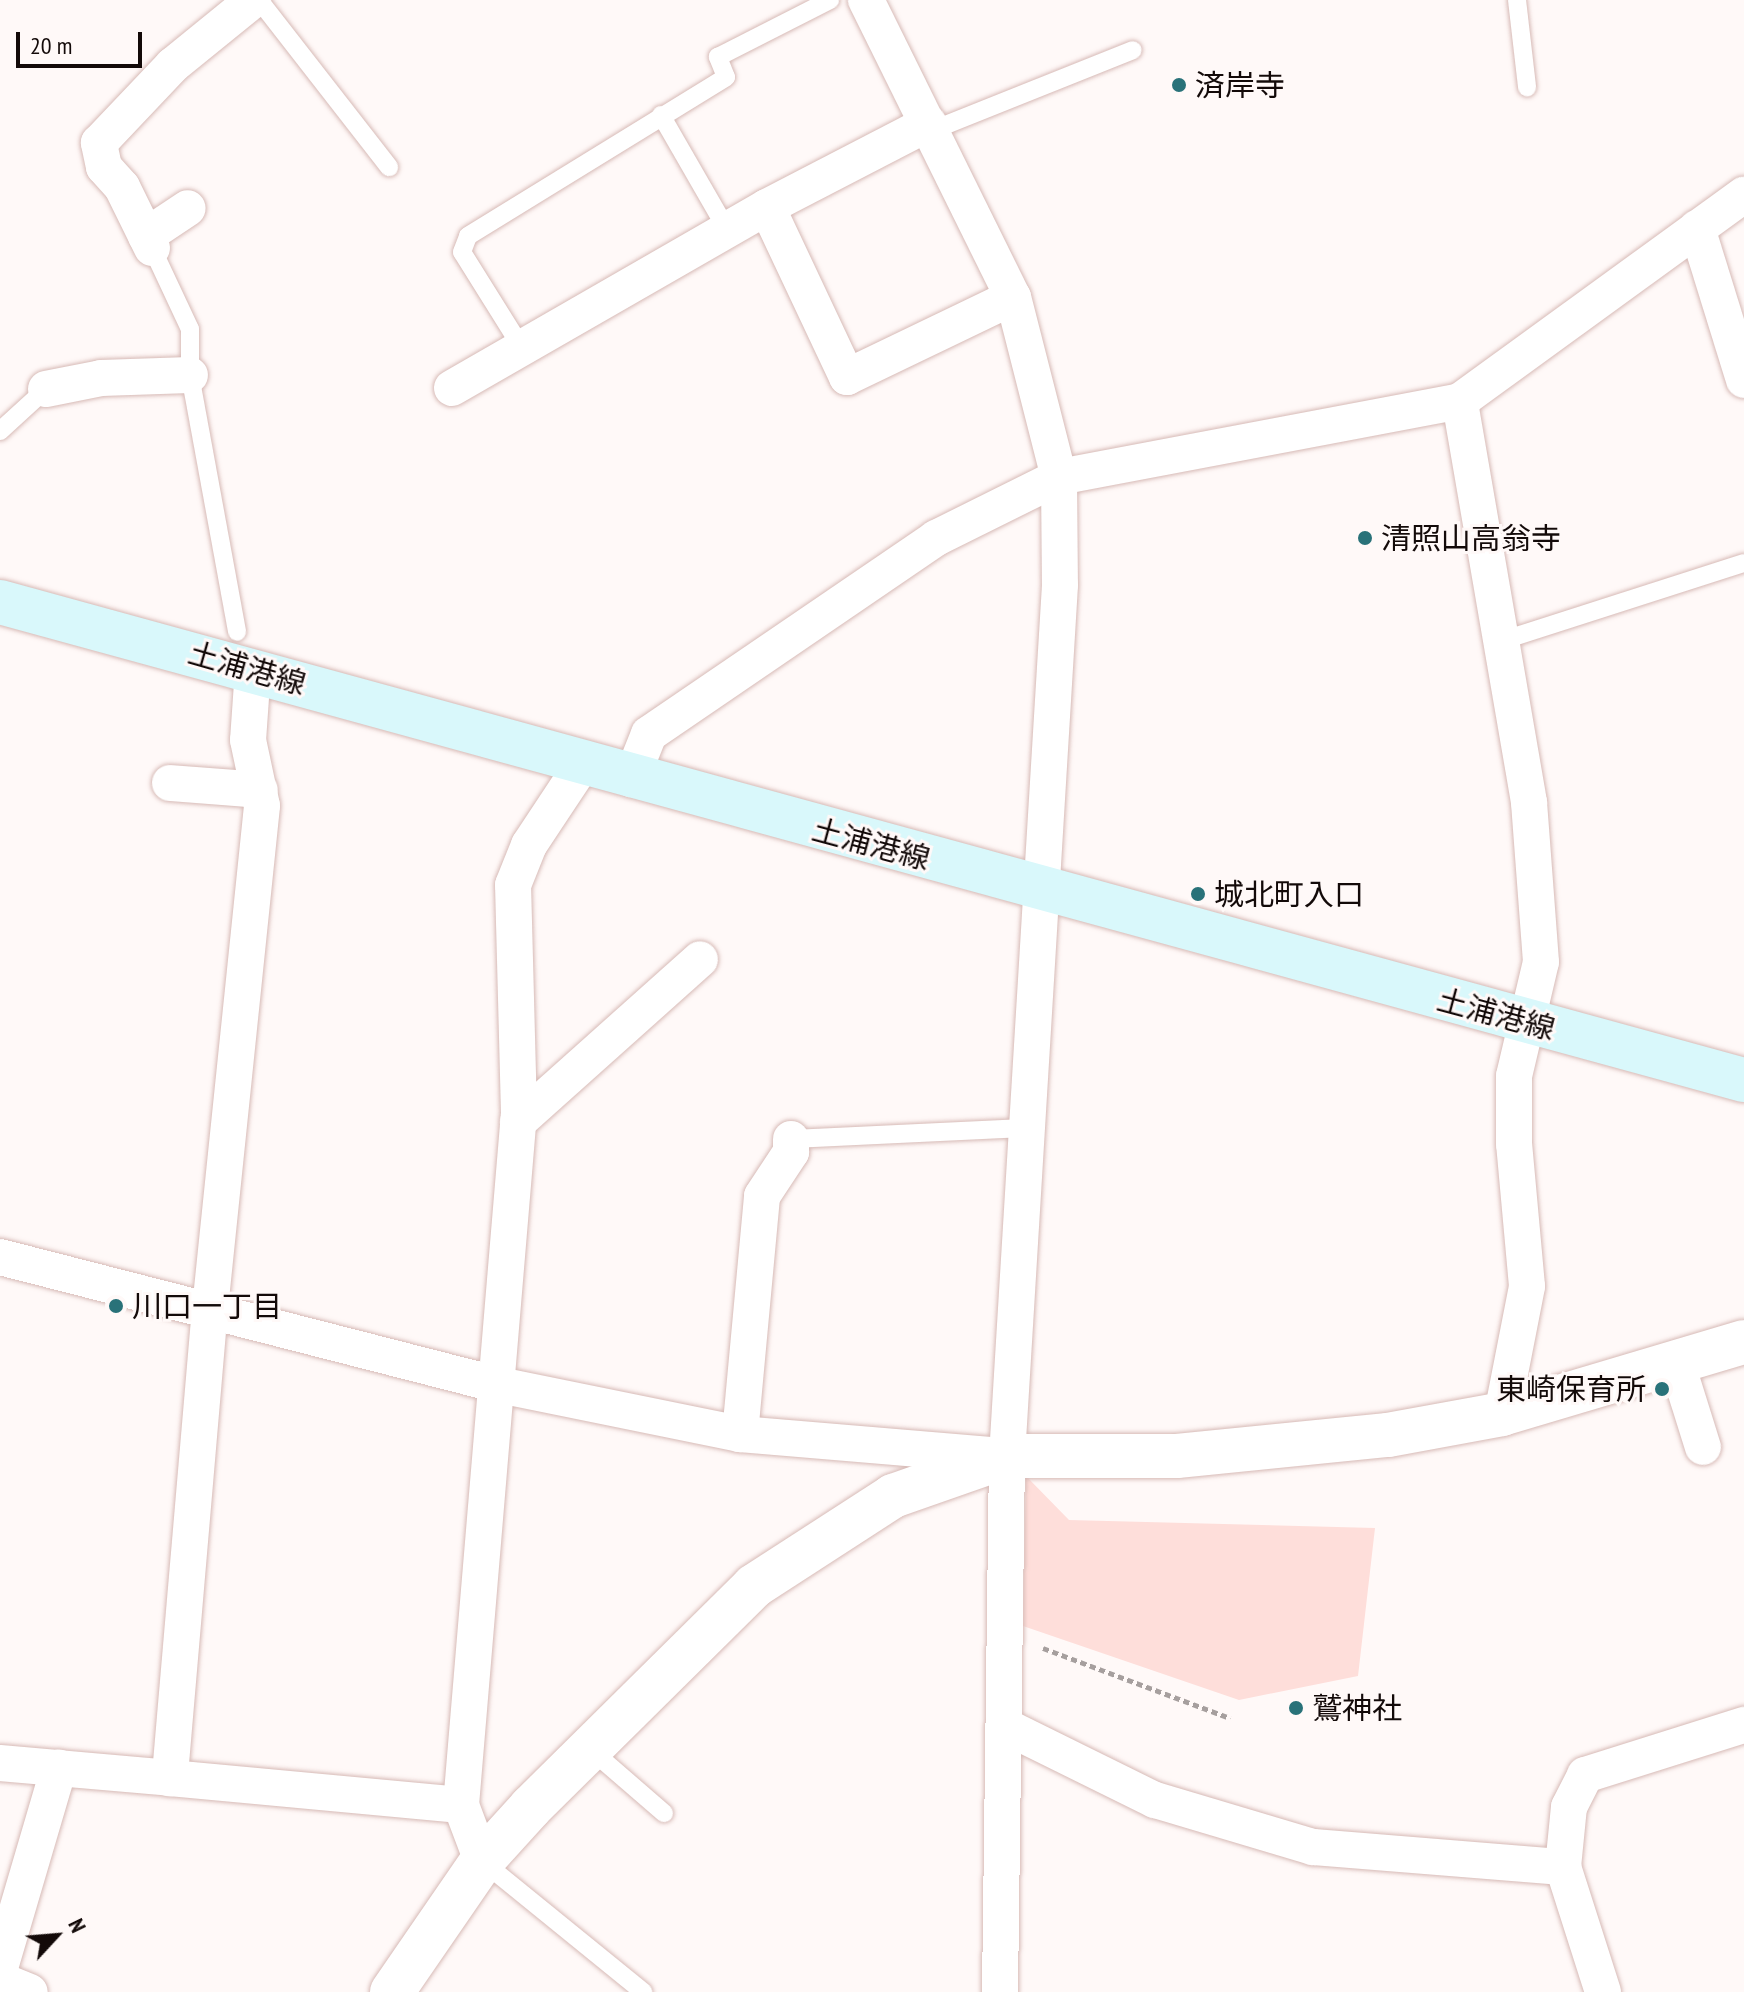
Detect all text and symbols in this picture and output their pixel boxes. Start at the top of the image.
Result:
scale bar [20,16,146,66]
text: 20 m [30,30,72,61]
place label: 済岸寺 [1195,67,1285,103]
marker: 済岸寺 [1170,76,1188,94]
place label: 清照山高翁寺 [1381,520,1561,556]
marker: 清照山高翁寺 [1356,529,1374,547]
street label: 土浦港線 [184,634,310,702]
street label: 土浦港線 [808,811,934,877]
place label: 城北町入口 [1214,876,1364,912]
marker: 城北町入口 [1189,885,1207,903]
street label: 土浦港線 [1433,981,1559,1047]
place label: 川口一丁目 [132,1288,282,1324]
marker: 川口一丁目 [107,1297,125,1315]
place label: 東崎保育所 [1496,1371,1646,1407]
marker: 東崎保育所 [1653,1380,1671,1398]
place label: 鷲神社 [1312,1690,1402,1726]
marker: 鷲神社 [1287,1699,1305,1717]
north arrow [16,1896,96,1976]
text: N [62,1914,93,1937]

